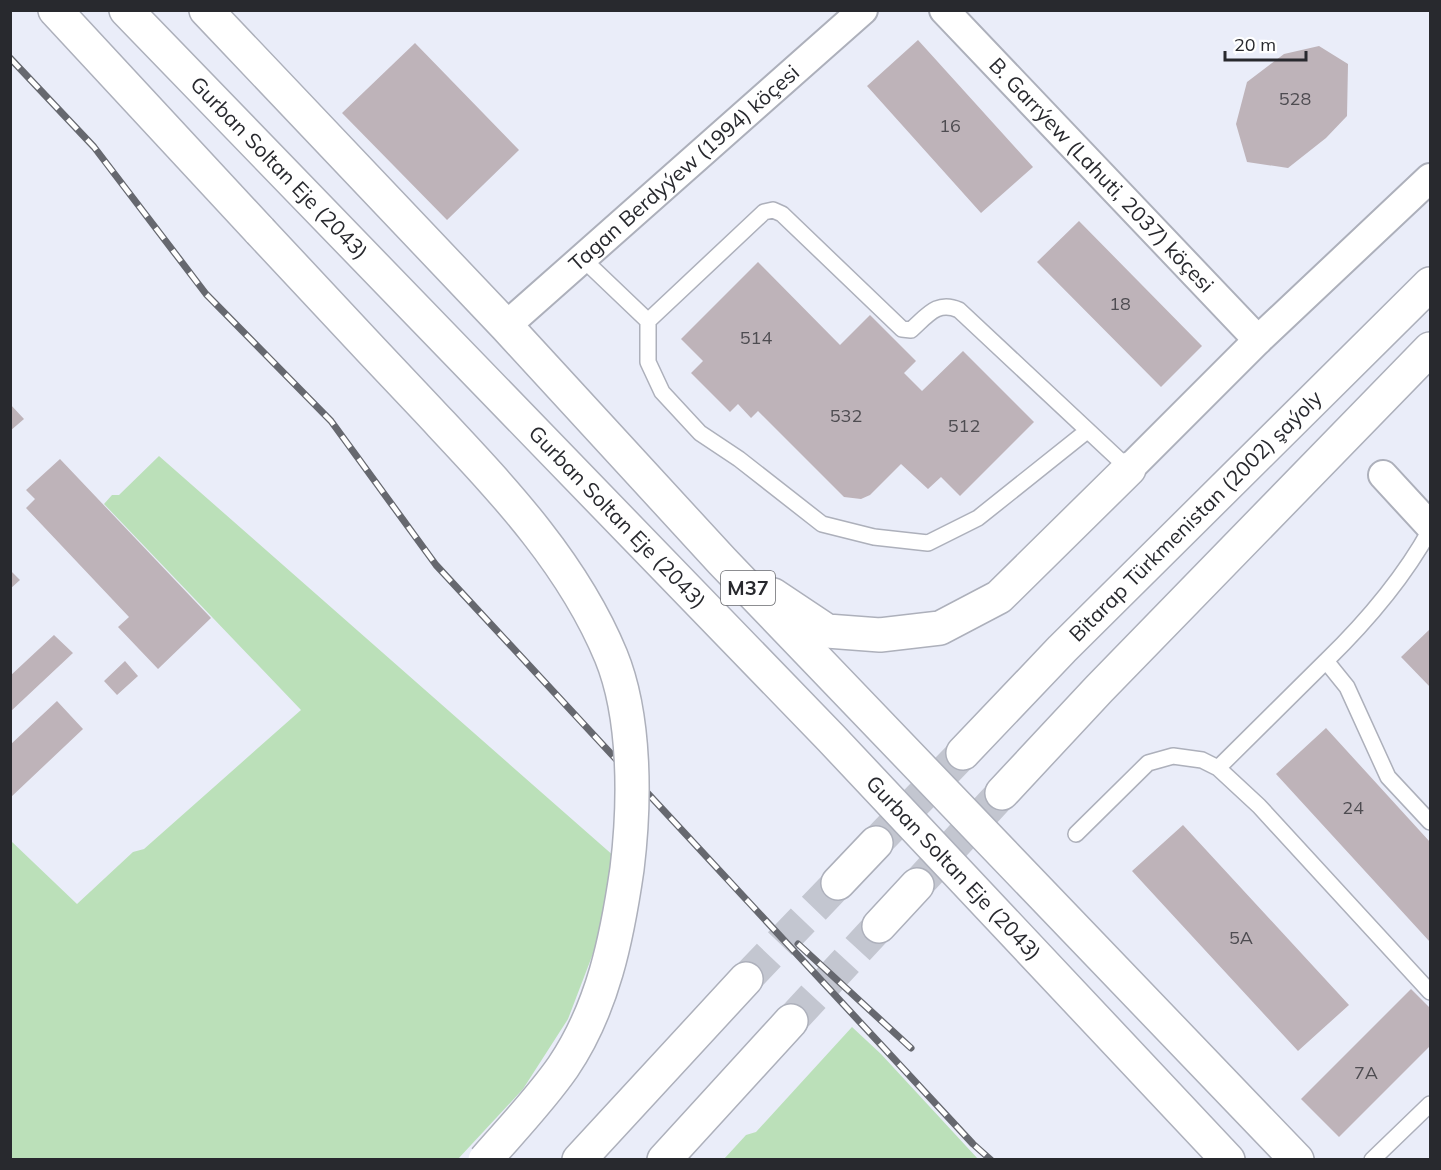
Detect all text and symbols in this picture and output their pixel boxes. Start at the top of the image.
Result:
scale bar [1225,24,1306,62]
text: 20 m [1234,33,1276,56]
street label: B. Garrýew (Lahuti, 2037) köçesi [984,52,1220,297]
street label: Tagan Berdyýew (1994) köçesi [563,59,804,276]
street label: Gurban Soltan Eje (2043) [186,71,374,264]
house number: 528 [1279,87,1311,110]
house number: 16 [939,114,961,137]
house number: 18 [1109,292,1131,315]
house number: 514 [740,326,772,349]
street label: Bitarap Türkmenistan (2002) şaýoly [1063,385,1327,647]
house number: 532 [830,404,862,427]
house number: 512 [948,414,980,437]
street label: Gurban Soltan Eje (2043) [524,420,712,613]
road number: M37 [721,571,775,605]
street label: Gurban Soltan Eje (2043) [861,770,1047,965]
house number: 24 [1342,796,1364,819]
house number: 5A [1229,926,1253,949]
house number: 7A [1354,1061,1378,1084]

